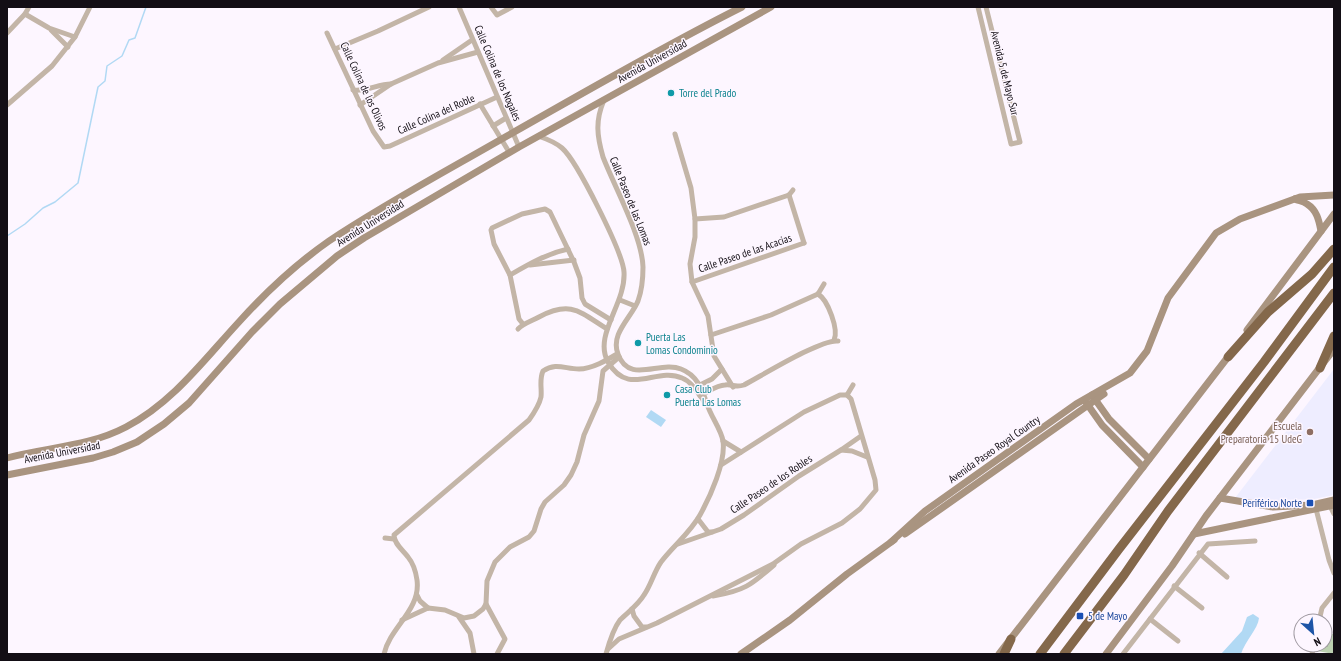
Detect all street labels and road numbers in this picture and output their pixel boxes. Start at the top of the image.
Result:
street label: Calle Colina de los Nogales [471,23,525,123]
street label: Avenida 5 de Mayo Sur [988,29,1022,117]
street label: Avenida Universidad [615,36,689,86]
street label: Calle Colina de los Olivos [337,40,391,133]
street label: Calle Colina del Roble [395,91,477,137]
street label: Calle Paseo de las Lomas [607,155,655,248]
street label: Avenida Universidad [334,196,407,249]
street label: Calle Paseo de las Acacias [696,230,794,276]
street label: Avenida Paseo Royal Country [945,412,1043,486]
street label: Avenida Universidad [23,438,101,466]
street label: Calle Paseo de los Robles [727,451,815,517]

